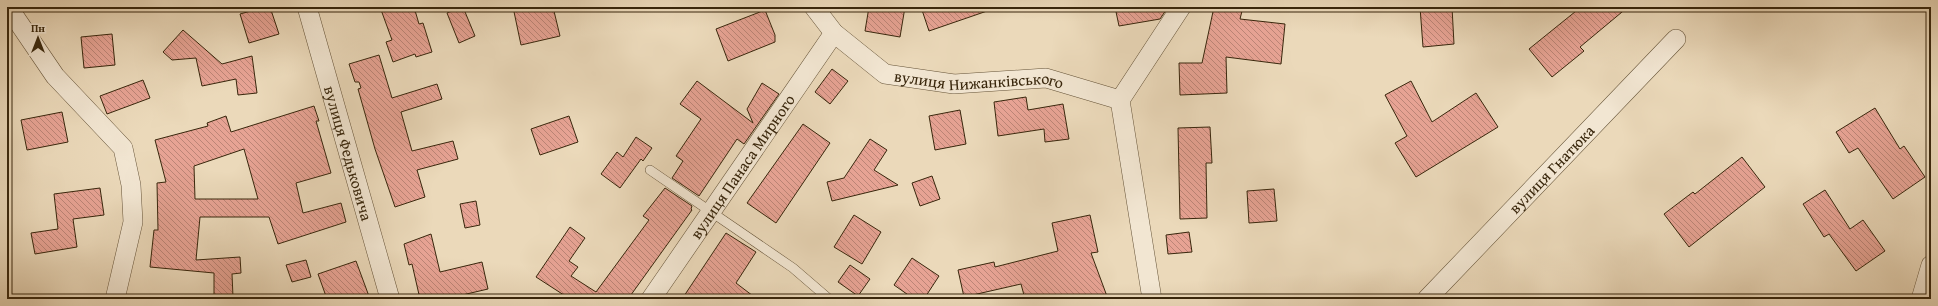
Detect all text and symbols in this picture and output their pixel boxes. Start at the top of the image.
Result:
north arrow [18,18,58,58]
text: Пн [31,20,45,36]
street label: вулиця Нижанківського [893,63,1067,96]
street label: вулиця Федьковича [318,83,379,224]
street label: вулиця Панаса Мирного [684,89,801,244]
street label: вулиця Гнатюка [1503,119,1600,219]

